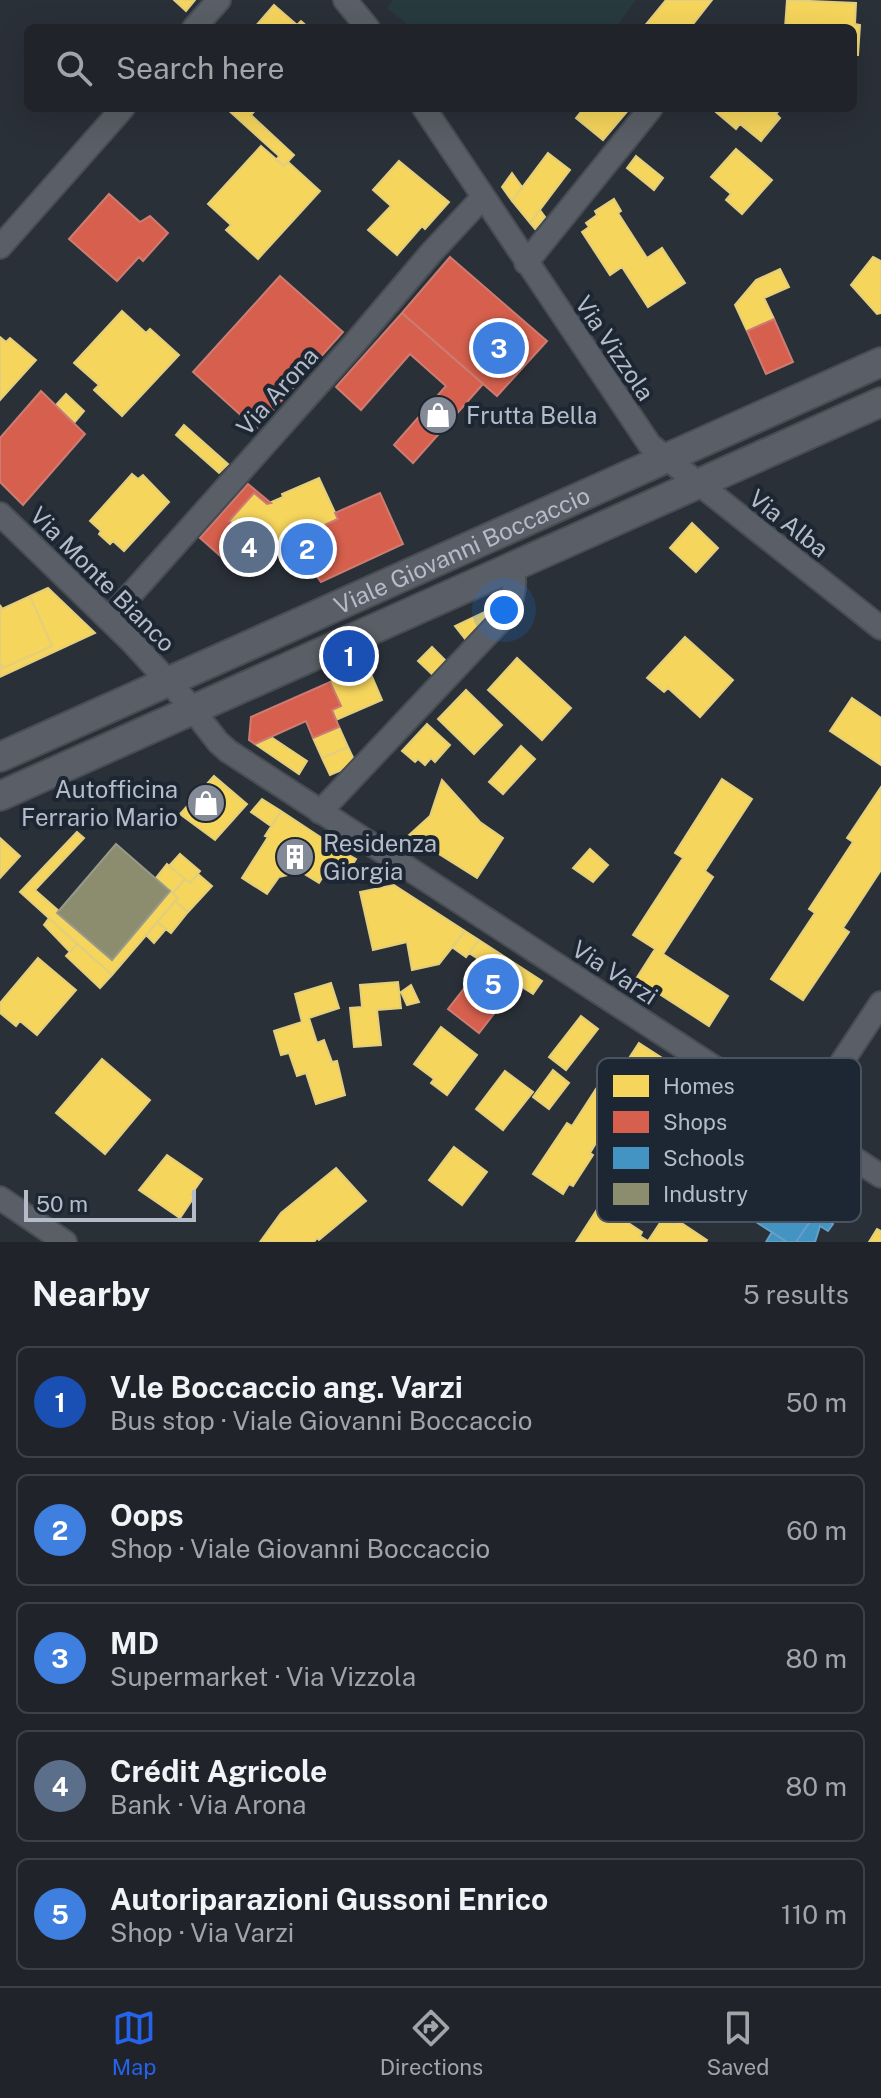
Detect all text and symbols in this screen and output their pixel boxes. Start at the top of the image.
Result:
search box [24,24,857,112]
icon: search [52,46,96,90]
text: Search here [116,50,284,86]
street label: Via Vizzola [570,290,660,406]
pin: 3 [473,318,525,378]
street label: Via Arona [230,341,324,441]
shop icon: Frutta Bella [417,394,459,436]
place label: Frutta Bella [466,401,597,429]
street label: Viale Giovanni Boccaccio [330,481,594,619]
street label: Via Alba [744,483,834,563]
street label: Via Monte Bianco [25,501,181,657]
pin: 4 [223,517,275,577]
pin: 2 [281,519,333,579]
your location [484,590,524,630]
pin: 1 [323,626,375,686]
place label: Autofficina Ferrario Mario [21,775,178,831]
shop icon: Autofficina Ferrario Mario [185,782,227,824]
place label: Residenza Giorgia [323,829,437,885]
building icon: Residenza Giorgia [274,836,316,878]
street label: Via Varzi [567,934,663,1010]
pin: 5 [467,954,519,1014]
legend [597,1058,861,1222]
text: Homes [663,1073,735,1099]
text: Shops [663,1109,727,1135]
text: Schools [663,1145,745,1171]
text: Industry [663,1181,748,1207]
scale bar [24,1186,196,1222]
text: 50 m [36,1191,88,1217]
text: Nearby [32,1274,150,1314]
text: 5 results [743,1279,849,1310]
text: V.le Boccaccio ang. Varzi [110,1369,463,1405]
text: 1 [54,1387,66,1418]
text: 50 m [786,1387,847,1418]
text: Bus stop · Viale Giovanni Boccaccio [110,1405,532,1436]
text: Oops [110,1497,184,1533]
text: 2 [52,1515,68,1546]
text: 60 m [786,1515,847,1546]
text: Shop · Viale Giovanni Boccaccio [110,1533,490,1564]
text: MD [110,1625,159,1661]
text: 3 [51,1643,69,1674]
text: 80 m [786,1643,847,1674]
text: Supermarket · Via Vizzola [110,1661,416,1692]
text: Crédit Agricole [110,1753,327,1789]
text: 4 [51,1771,69,1802]
text: 80 m [786,1771,847,1802]
text: Bank · Via Arona [110,1789,306,1820]
text: Autoriparazioni Gussoni Enrico [110,1881,548,1917]
text: 5 [51,1899,69,1930]
text: 110 m [781,1899,847,1930]
text: Shop · Via Varzi [110,1917,294,1948]
tab: Map [112,2006,156,2080]
tab: Directions [380,2006,483,2080]
tab: Saved [706,2006,769,2080]

